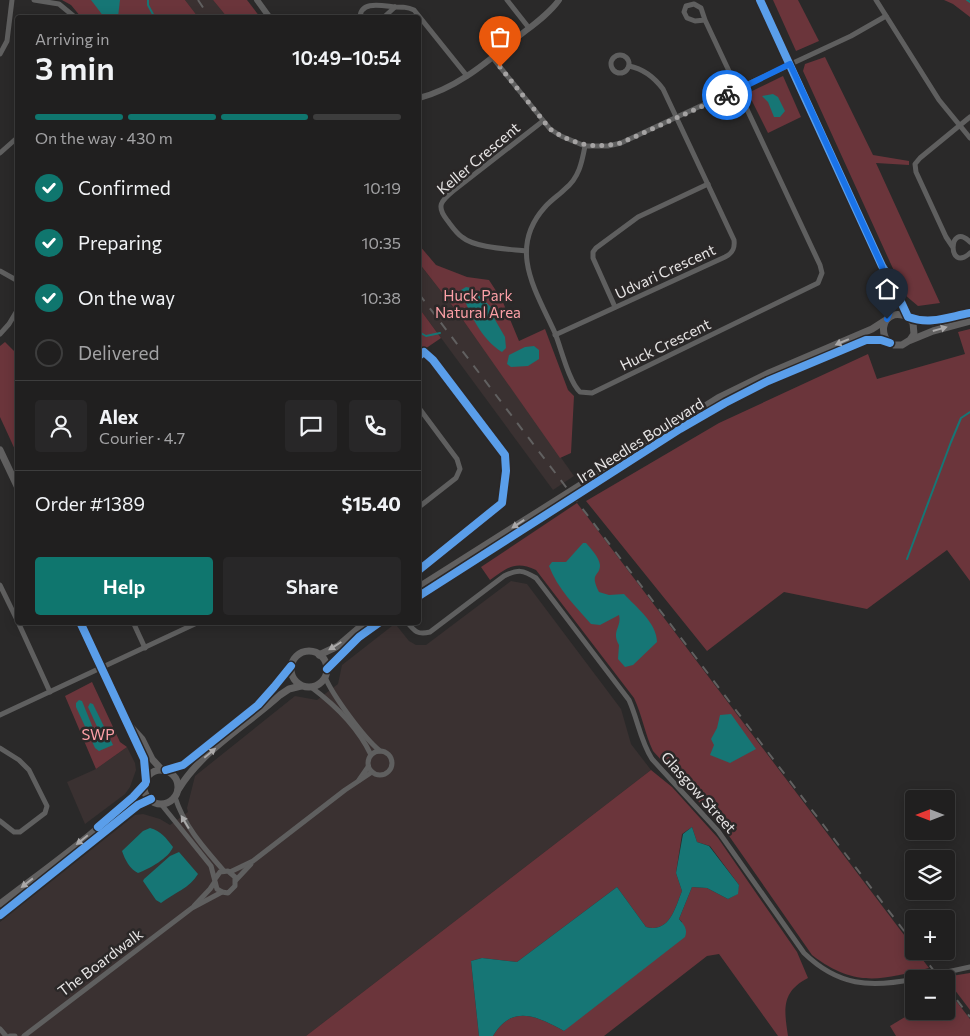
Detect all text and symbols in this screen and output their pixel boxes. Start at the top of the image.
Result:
pin [479,16,521,67]
icon: bag [486,23,514,51]
text: Arriving in [35,29,109,48]
text: 10:49–10:54 [292,46,401,69]
text: 3 min [35,47,115,87]
courier [702,70,752,120]
icon: bike [713,81,741,109]
street label: Keller Crescent [433,118,523,198]
text: On the way · 430 m [35,128,173,147]
icon: check [35,174,63,202]
text: Confirmed [78,176,171,199]
text: 10:19 [363,178,401,197]
icon: check [35,229,63,257]
text: Preparing [78,231,162,254]
text: 10:35 [362,233,401,252]
street label: Udvari Crescent [612,240,718,302]
pin [866,268,908,319]
icon: home [873,275,901,303]
icon: check [35,284,63,312]
text: On the way [78,286,175,309]
park label: Huck Park Natural Area [435,286,521,321]
text: 10:38 [361,288,401,307]
street label: Huck Crescent [617,314,713,374]
one-way arrow [932,324,947,332]
one-way arrow [835,338,849,346]
text: Delivered [78,341,159,364]
street label: Ira Needles Boulevard [573,394,707,486]
button: person [35,400,87,452]
button: chat [285,400,337,452]
button: phone [349,400,401,452]
text: Alex [99,405,139,428]
text: Courier · 4.7 [99,428,185,447]
text: Order #1389 [35,492,145,515]
text: $15.40 [342,492,401,515]
one-way arrow [511,519,524,529]
button: Help [35,557,213,615]
button: Share [223,557,401,615]
one-way arrow [329,641,342,650]
park label: SWP [81,725,115,743]
one-way arrow [203,748,216,759]
street label: Glasgow Street [658,748,740,836]
north arrow [905,790,955,840]
map controls [905,790,955,1020]
one-way arrow [181,815,190,828]
one-way arrow [76,834,89,845]
button: layers [905,850,955,900]
one-way arrow [21,878,34,888]
button: + [905,910,955,960]
street label: The Boardwalk [54,924,146,1000]
button: − [905,970,955,1020]

